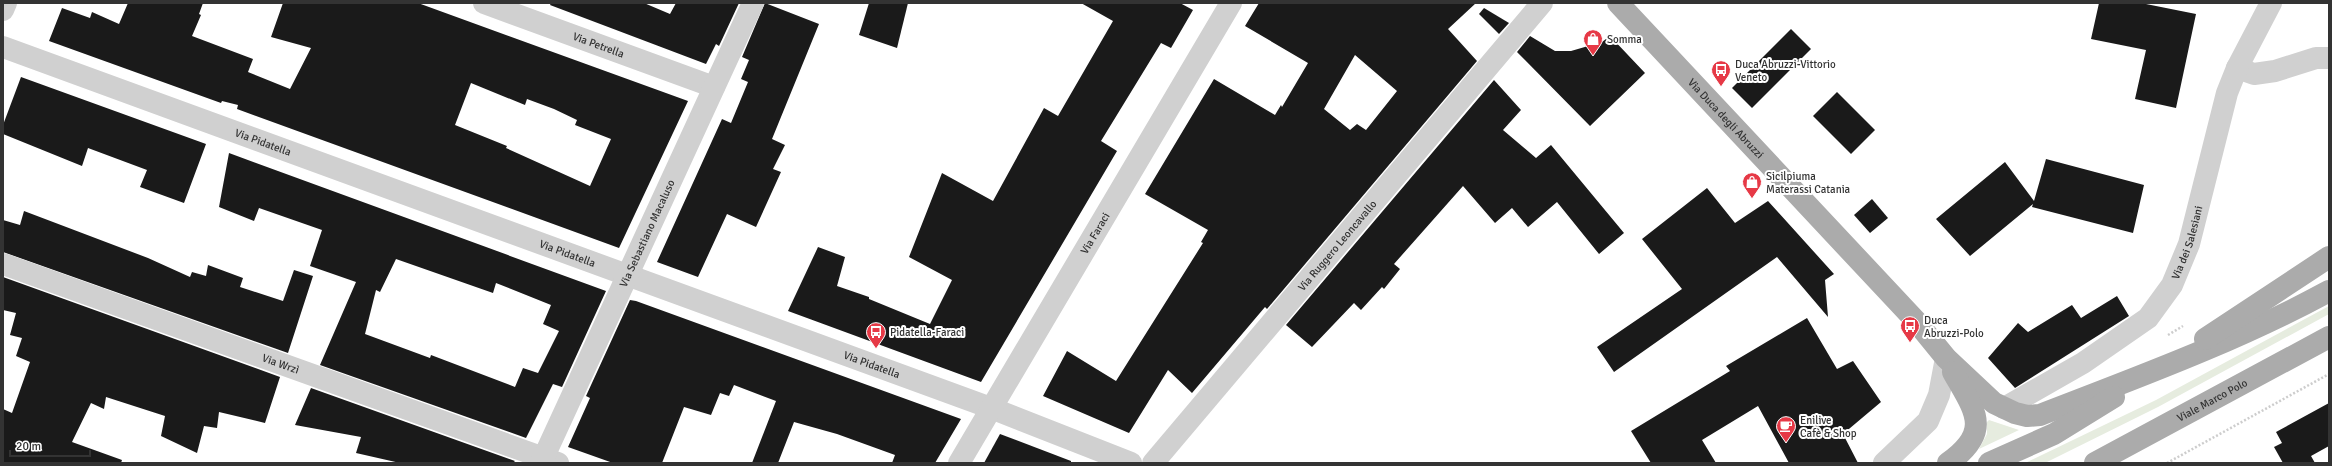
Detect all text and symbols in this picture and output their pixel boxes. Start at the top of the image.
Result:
shop icon: Somma [1582,28,1604,56]
street label: Via Petrella [571,29,627,60]
place label: Somma [1607,33,1642,46]
place label: Duca Abruzzi-Vittorio Veneto [1735,58,1836,84]
bus stop icon: Duca Abruzzi-Vittorio Veneto [1710,59,1732,87]
street label: Via Duca degli Abruzzi [1685,76,1767,161]
street label: Via Pidatella [233,126,294,158]
place label: Sicilpiuma Materassi Catania [1766,170,1851,196]
shop icon: Sicilpiuma Materassi Catania [1741,171,1763,199]
street label: Via Sebastiano Macaluso [617,177,677,289]
street label: Via Ruggero Leoncavallo [1295,197,1379,293]
street label: Via dei Salesiani [2169,204,2205,281]
street label: Via Faraci [1078,210,1112,256]
street label: Via Pidatella [538,237,598,270]
place label: Duca Abruzzi-Polo [1924,314,1984,340]
bus stop icon: Duca Abruzzi-Polo [1899,315,1921,343]
bus stop icon: Pidatella-Faraci [865,321,887,349]
place label: Pidatella-Faraci [890,326,964,339]
street label: Via Pidatella [842,348,902,381]
street label: Via Wrzì [260,351,301,376]
street label: Viale Marco Polo [2175,376,2250,424]
place label: Enilive Cafè & Shop [1800,414,1857,440]
cafe icon: Enilive Cafè & Shop [1775,415,1797,443]
scale bar [10,432,90,458]
text: 20 m [16,439,41,454]

